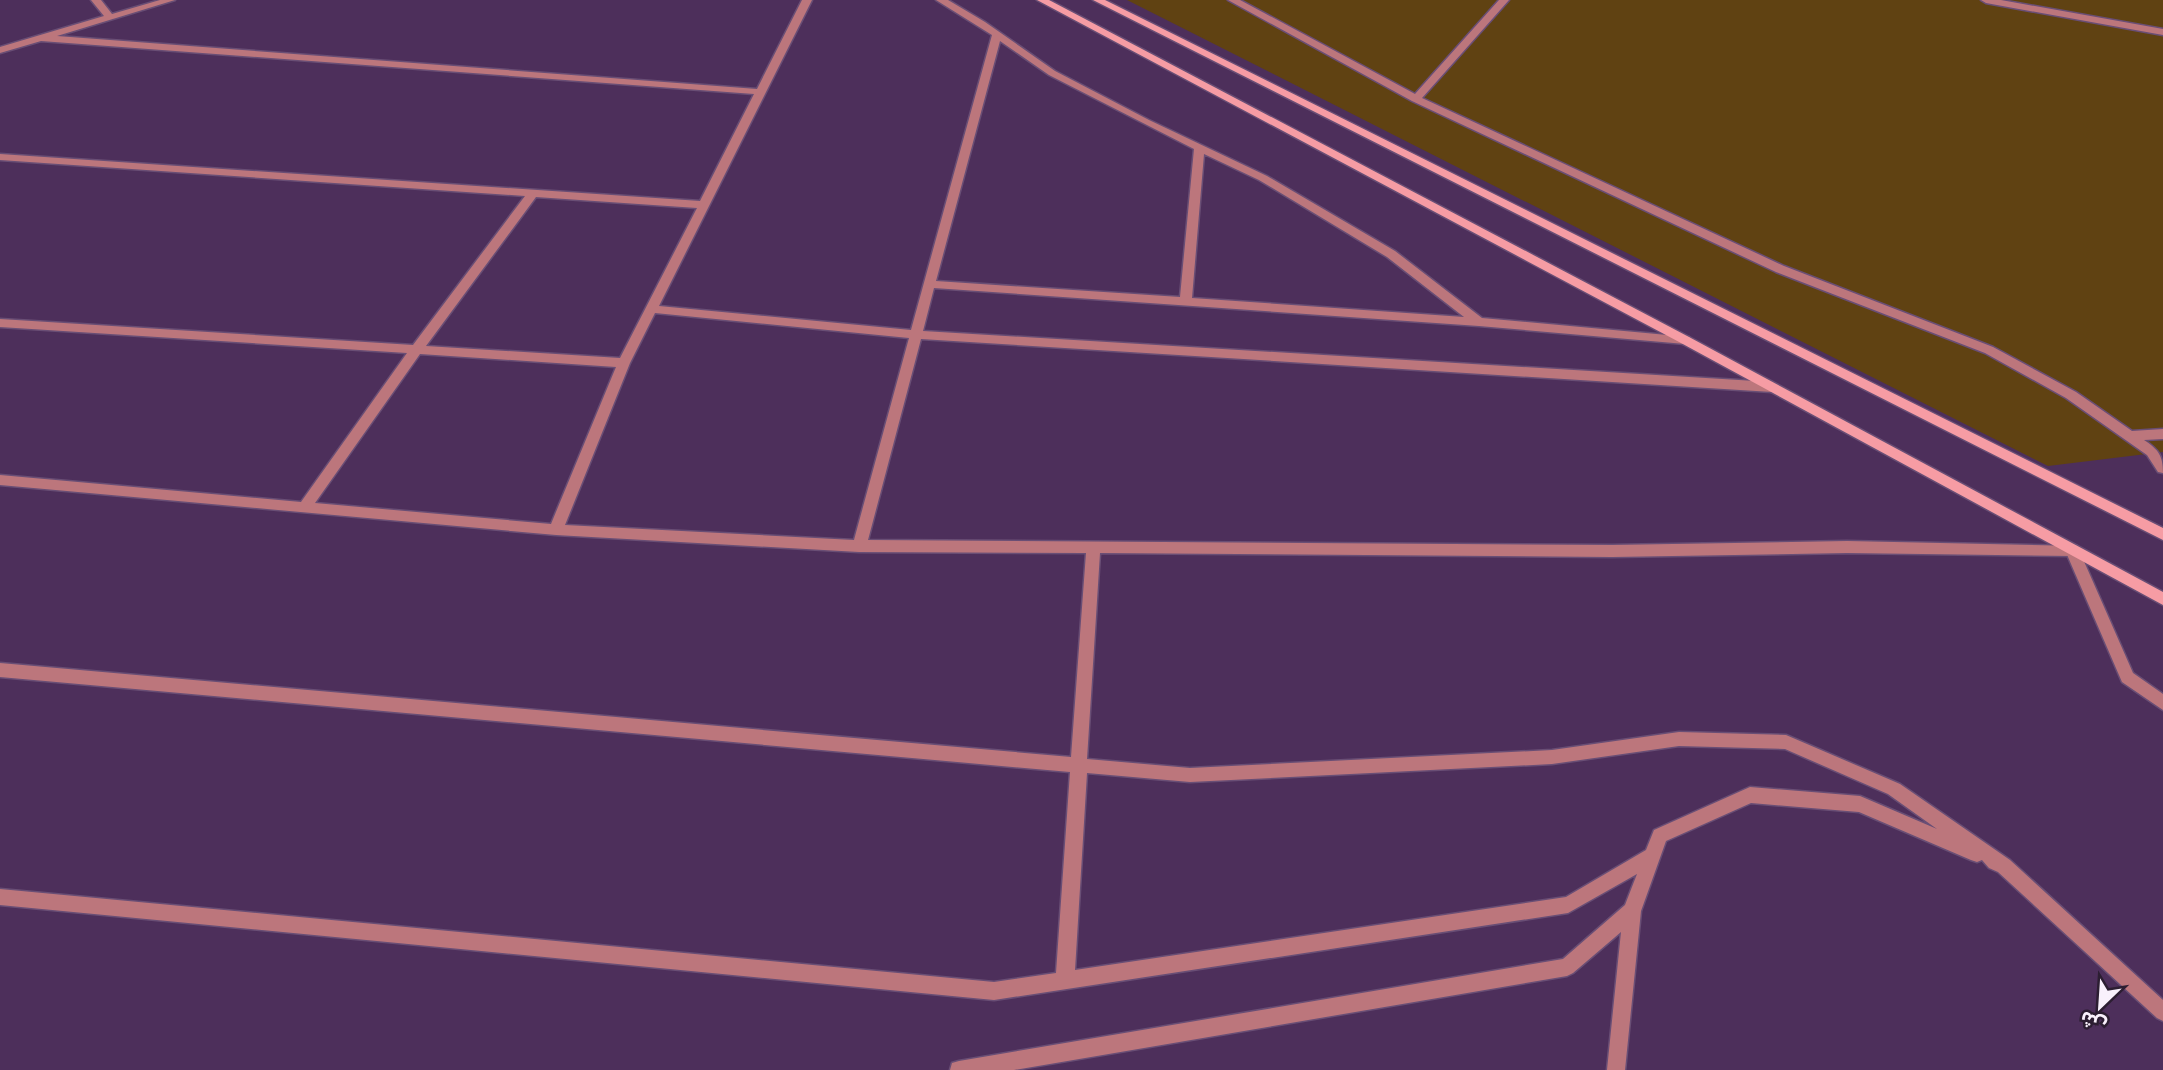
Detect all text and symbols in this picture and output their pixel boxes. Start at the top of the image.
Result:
north arrow [2065,972,2135,1042]
text: ش [2076,1005,2110,1040]

